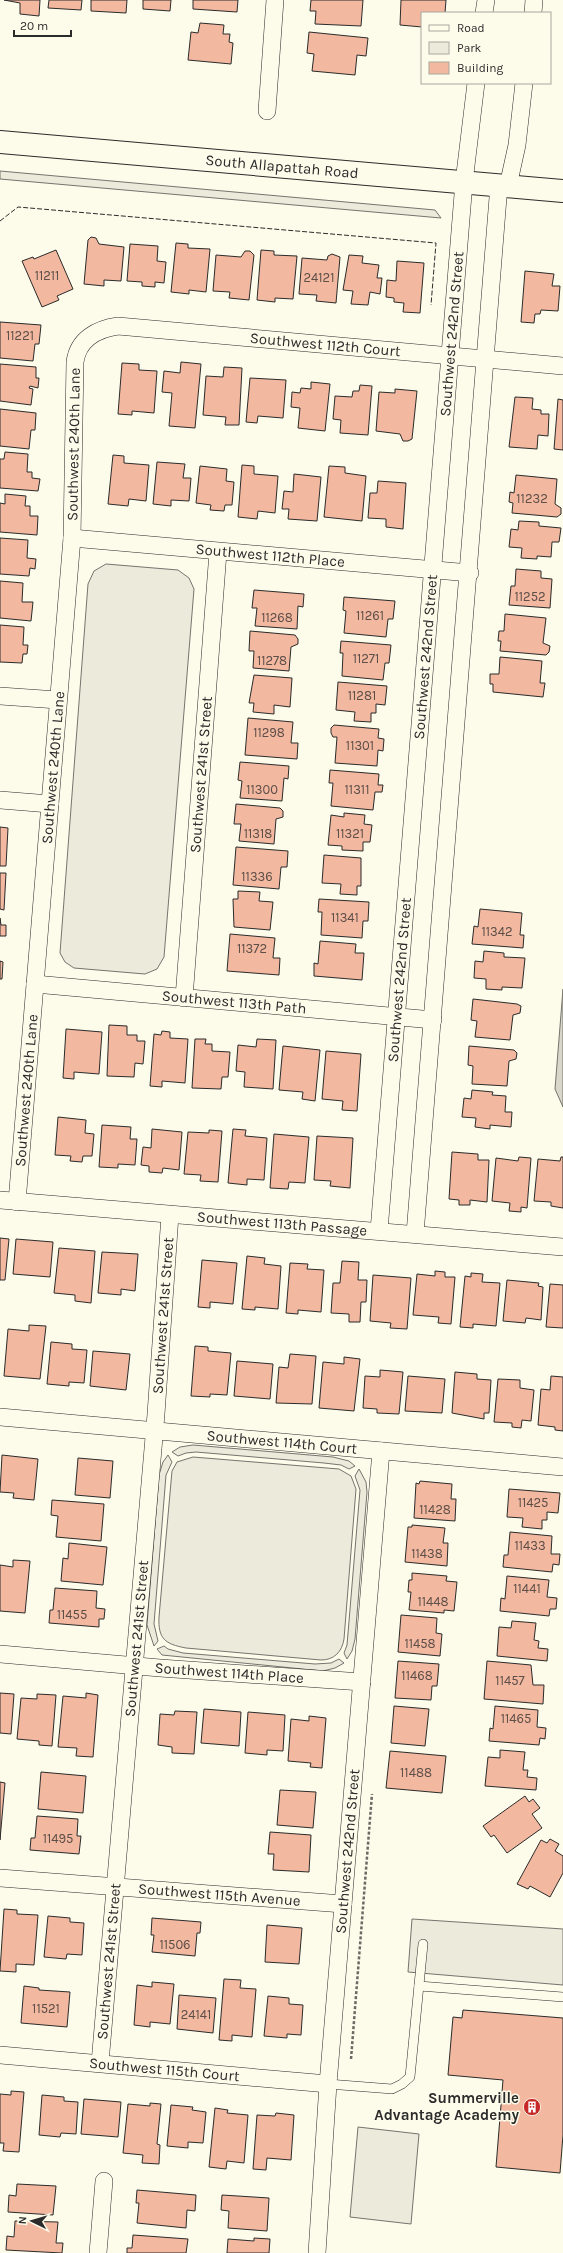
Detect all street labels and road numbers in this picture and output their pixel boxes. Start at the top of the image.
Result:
street label: South Allapattah Road [205,151,359,182]
street label: Southwest 242nd Street [436,250,467,417]
street label: Southwest 112th Court [249,329,402,360]
street label: Southwest 240th Lane [63,368,84,521]
street label: Southwest 112th Place [195,540,346,571]
street label: Southwest 242nd Street [410,573,441,740]
street label: Southwest 240th Lane [38,690,68,845]
street label: Southwest 241st Street [186,695,216,854]
street label: Southwest 242nd Street [384,896,415,1063]
street label: Southwest 113th Path [161,987,307,1018]
street label: Southwest 240th Lane [11,1013,42,1167]
street label: Southwest 113th Passage [196,1207,368,1240]
street label: Southwest 241st Street [148,1236,177,1395]
street label: Southwest 114th Court [206,1426,358,1458]
street label: Southwest 241st Street [121,1559,152,1718]
street label: Southwest 114th Place [154,1659,304,1687]
street label: Southwest 242nd Street [332,1768,363,1934]
street label: Southwest 115th Avenue [138,1880,301,1910]
street label: Southwest 241st Street [93,1882,125,2040]
street label: Southwest 115th Court [88,2054,241,2085]

